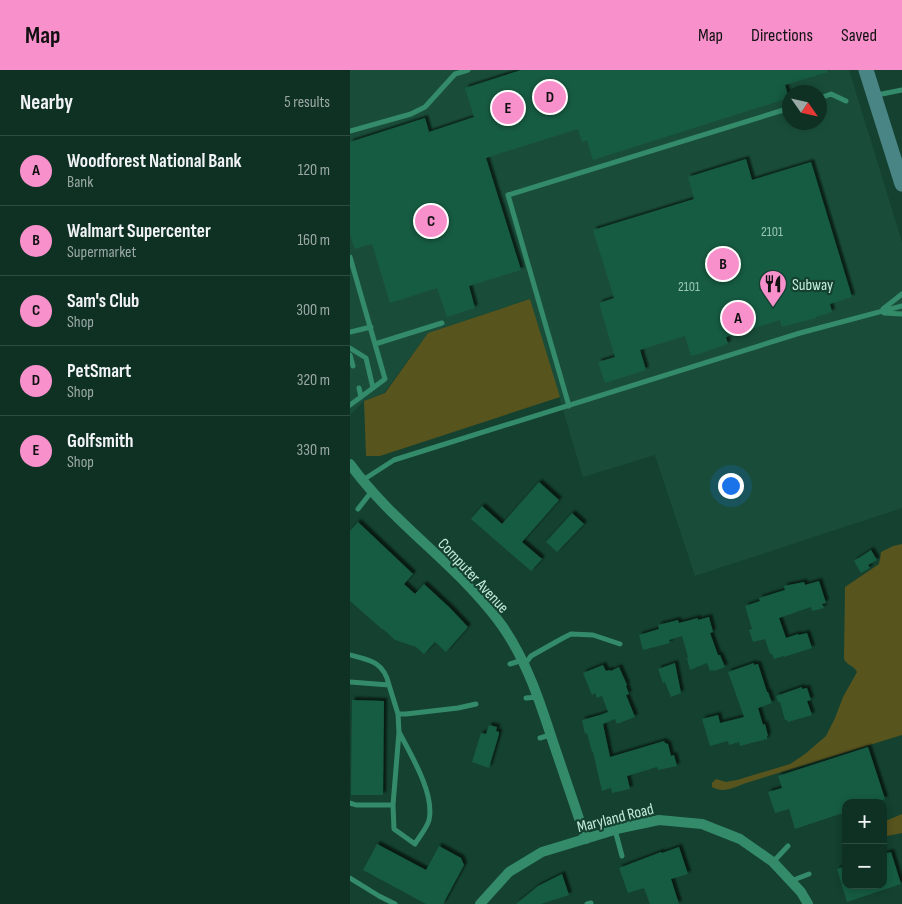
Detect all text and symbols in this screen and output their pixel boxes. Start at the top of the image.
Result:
text: Map [25,21,60,50]
text: Map [698,25,723,46]
text: Directions [751,25,813,46]
text: Saved [841,25,877,46]
pin: D [534,78,566,116]
north arrow [782,85,827,130]
pin: E [492,89,524,127]
text: Nearby [20,90,73,115]
text: 5 results [284,93,330,112]
text: Woodforest National Bank [67,150,242,173]
text: A [32,161,40,180]
text: 120 m [298,161,330,180]
text: Bank [67,173,93,192]
pin: C [415,202,447,240]
text: Walmart Supercenter [67,220,211,243]
house number: 2101 [761,223,783,240]
text: B [32,231,40,250]
text: 160 m [297,231,330,250]
text: Supermarket [67,243,136,262]
pin: B [707,245,739,283]
restaurant icon: Subway [758,269,788,308]
place label: Subway [792,276,833,295]
house number: 2101 [678,278,700,295]
text: Sam's Club [67,290,139,313]
pin: A [722,299,754,337]
text: C [32,301,40,320]
text: 300 m [296,301,330,320]
text: Shop [67,313,94,332]
text: PetSmart [67,360,131,383]
text: D [32,371,40,390]
text: 320 m [297,371,330,390]
text: Shop [67,383,94,402]
text: Golfsmith [67,430,134,453]
text: E [33,441,39,460]
text: 330 m [297,441,330,460]
text: Shop [67,453,94,472]
your location [718,473,744,499]
street label: Computer Avenue [433,535,512,617]
map controls [842,799,887,889]
button: + [842,799,887,844]
street label: Maryland Road [575,800,656,837]
button: − [842,844,887,889]

